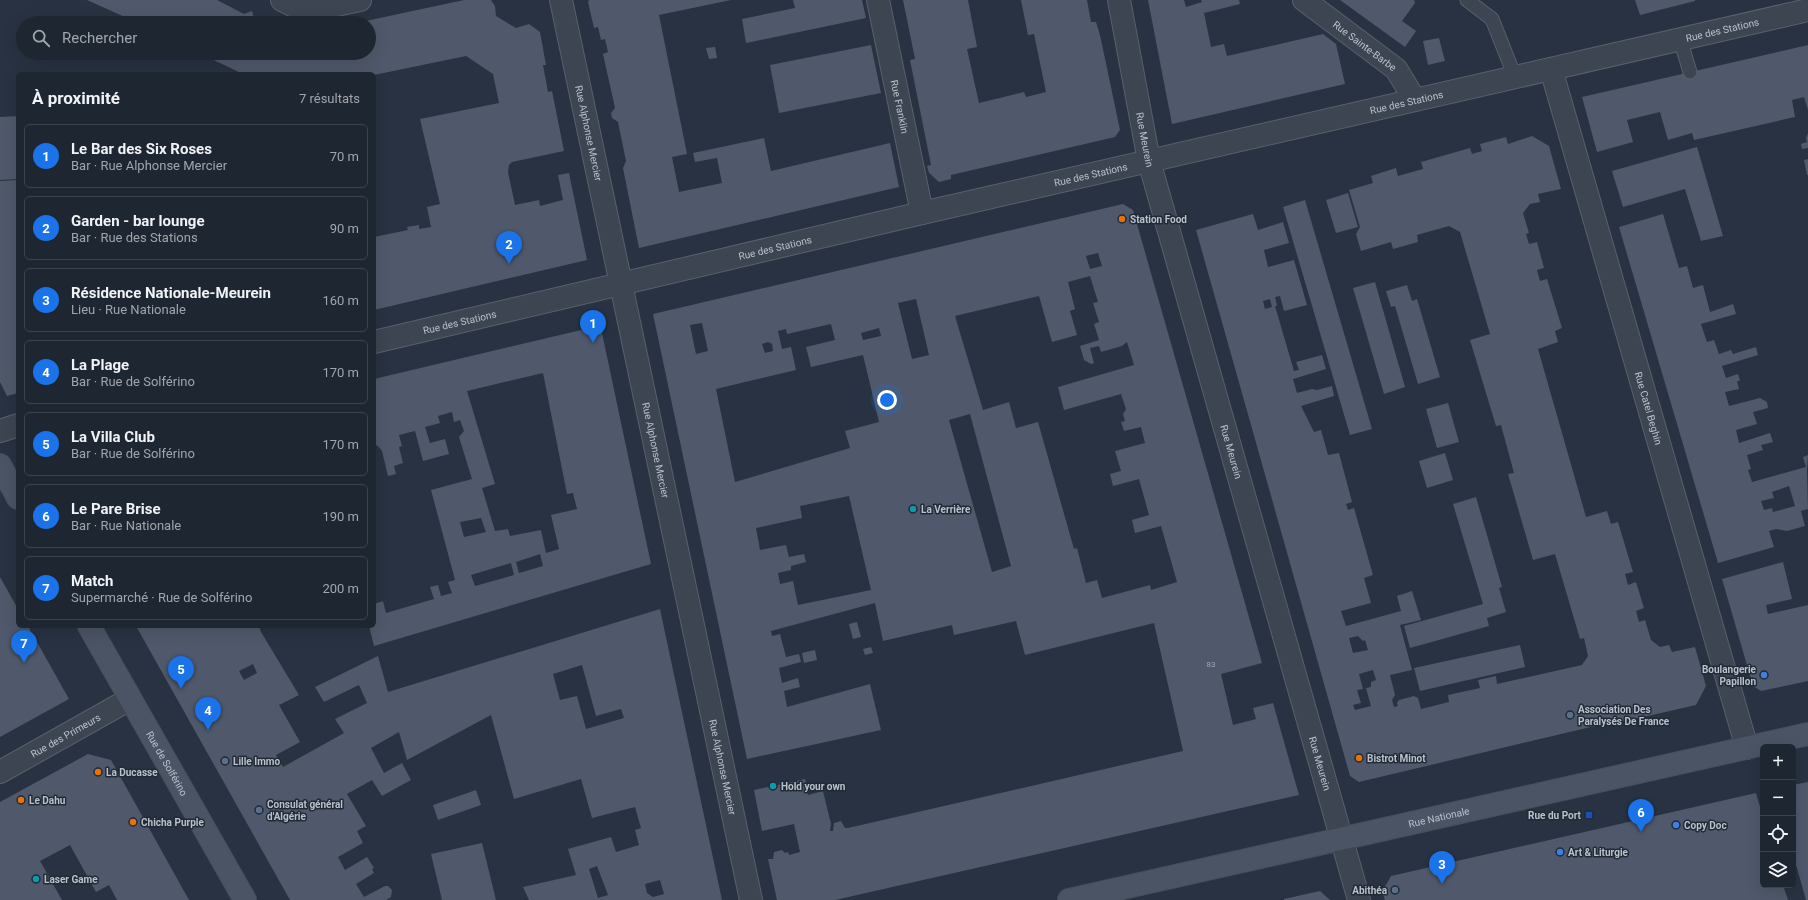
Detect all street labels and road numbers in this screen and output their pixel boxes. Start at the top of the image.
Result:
street label: Rue des Stations [1685,16,1760,43]
street label: Rue Sainte-Barbe [1331,18,1399,73]
street label: Rue Franklin [889,79,911,135]
street label: Rue Alphonse Mercier [574,84,605,183]
street label: Rue des Stations [1369,88,1444,116]
street label: Rue Meurein [1135,111,1156,168]
street label: Rue des Stations [1053,161,1128,188]
street label: Rue des Stations [737,234,813,262]
street label: Rue des Stations [422,308,497,336]
street label: Rue Catel Beghin [1633,370,1665,446]
street label: Rue Alphonse Mercier [641,401,672,500]
street label: Rue Meurein [1219,423,1245,480]
street label: Rue des Primeurs [29,711,102,759]
street label: Rue Alphonse Mercier [707,718,739,817]
street label: Rue de Solférino [144,729,190,798]
street label: Rue Meurein [1307,735,1333,792]
street label: Rue Nationale [1407,805,1470,829]

